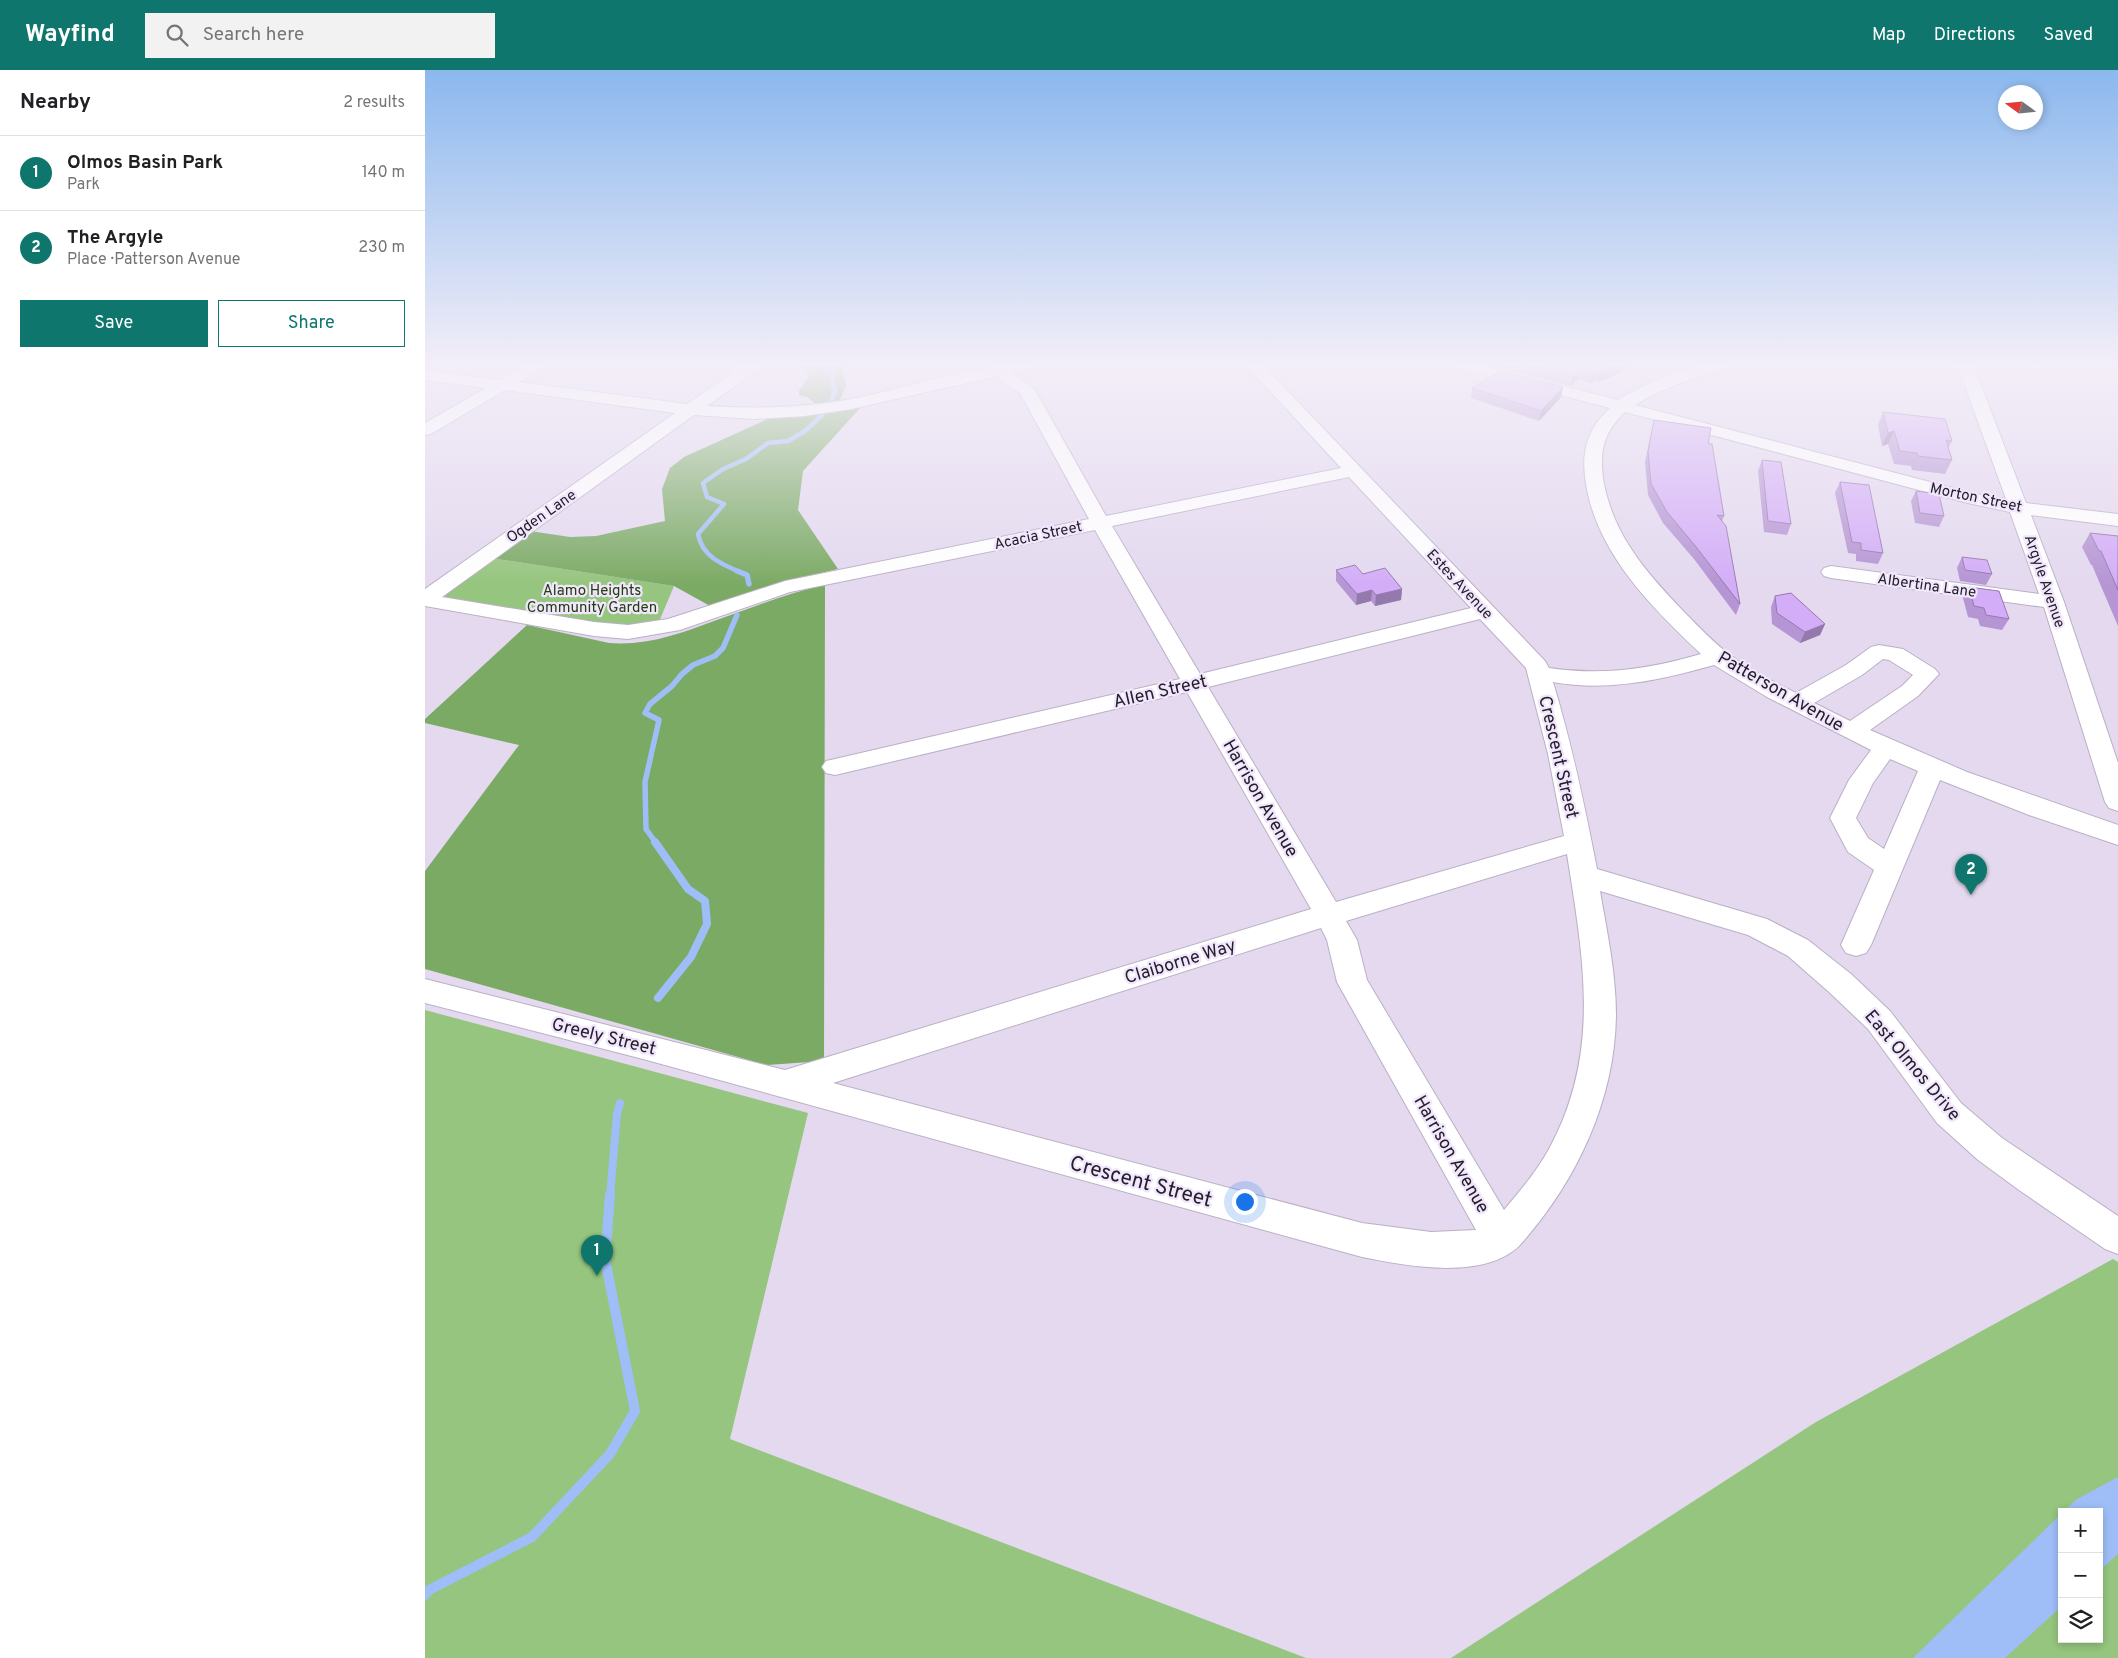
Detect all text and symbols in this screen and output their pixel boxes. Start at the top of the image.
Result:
search box [145,13,495,58]
text: Wayfind [25,20,115,50]
icon: search [163,21,191,49]
text: Search here [203,23,304,47]
text: Map [1872,24,1906,47]
text: Directions [1934,24,2016,47]
text: Saved [2044,24,2093,47]
north arrow [1998,85,2043,130]
text: Nearby [20,89,91,116]
text: 2 results [343,93,405,113]
text: Olmos Basin Park [67,151,223,175]
text: 1 [33,163,39,183]
text: 140 m [362,163,405,183]
text: Park [67,175,100,195]
text: The Argyle [67,226,163,250]
text: 2 [31,238,41,258]
text: 230 m [358,238,405,258]
text: Place · Patterson Avenue [67,250,240,270]
button: Save [20,300,208,347]
button: Share [218,300,405,347]
street label: Morton Street [1928,479,2023,517]
street label: Ogden Lane [503,486,580,548]
street label: Acacia Street [993,518,1084,555]
street label: Argyle Avenue [2019,532,2068,631]
street label: Estes Avenue [1422,546,1496,624]
street label: Albertina Lane [1876,570,1977,603]
park label: Alamo Heights Community Garden [527,582,657,618]
street label: Patterson Avenue [1713,647,1848,738]
street label: Allen Street [1111,671,1209,714]
street label: Crescent Street [1532,694,1583,821]
street label: Harrison Avenue [1217,736,1303,862]
pin: 2 [1955,854,1987,895]
street label: Claiborne Way [1122,935,1239,990]
street label: East Olmos Drive [1859,1006,1965,1126]
street label: Greely Street [549,1013,658,1062]
street label: Harrison Avenue [1408,1092,1494,1218]
street label: Crescent Street [1066,1150,1215,1214]
your location [1232,1189,1258,1215]
pin: 1 [581,1235,613,1276]
map controls [2058,1508,2103,1643]
button: + [2058,1508,2103,1553]
button: − [2058,1553,2103,1598]
button: layers [2058,1598,2103,1643]

